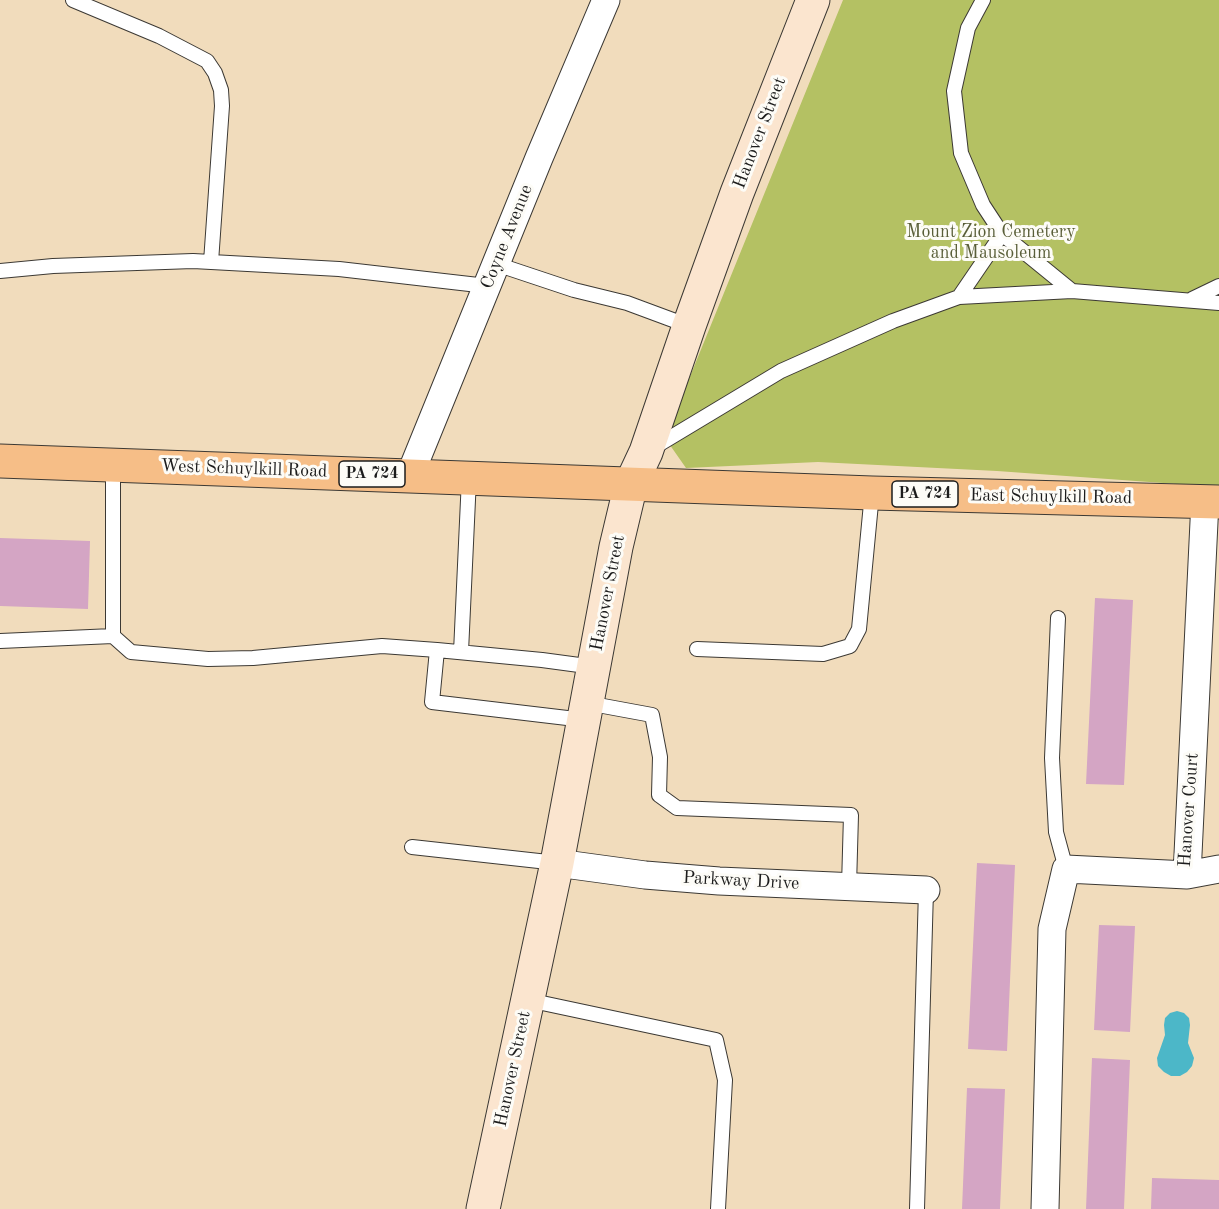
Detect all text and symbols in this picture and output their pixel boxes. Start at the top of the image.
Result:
street label: Hanover Street [729,74,791,192]
street label: Coyne Avenue [476,182,538,292]
park label: Mount Zion Cemetery and Mausoleum [906,221,1076,264]
street label: West Schuylkill Road [160,455,328,483]
road number: PA 724 [339,461,405,487]
road number: PA 724 [892,481,958,507]
street label: East Schuylkill Road [970,485,1132,509]
street label: Hanover Street [586,533,630,653]
street label: Hanover Court [1174,752,1204,868]
street label: Parkway Drive [682,867,800,895]
street label: Hanover Street [490,1009,536,1129]

